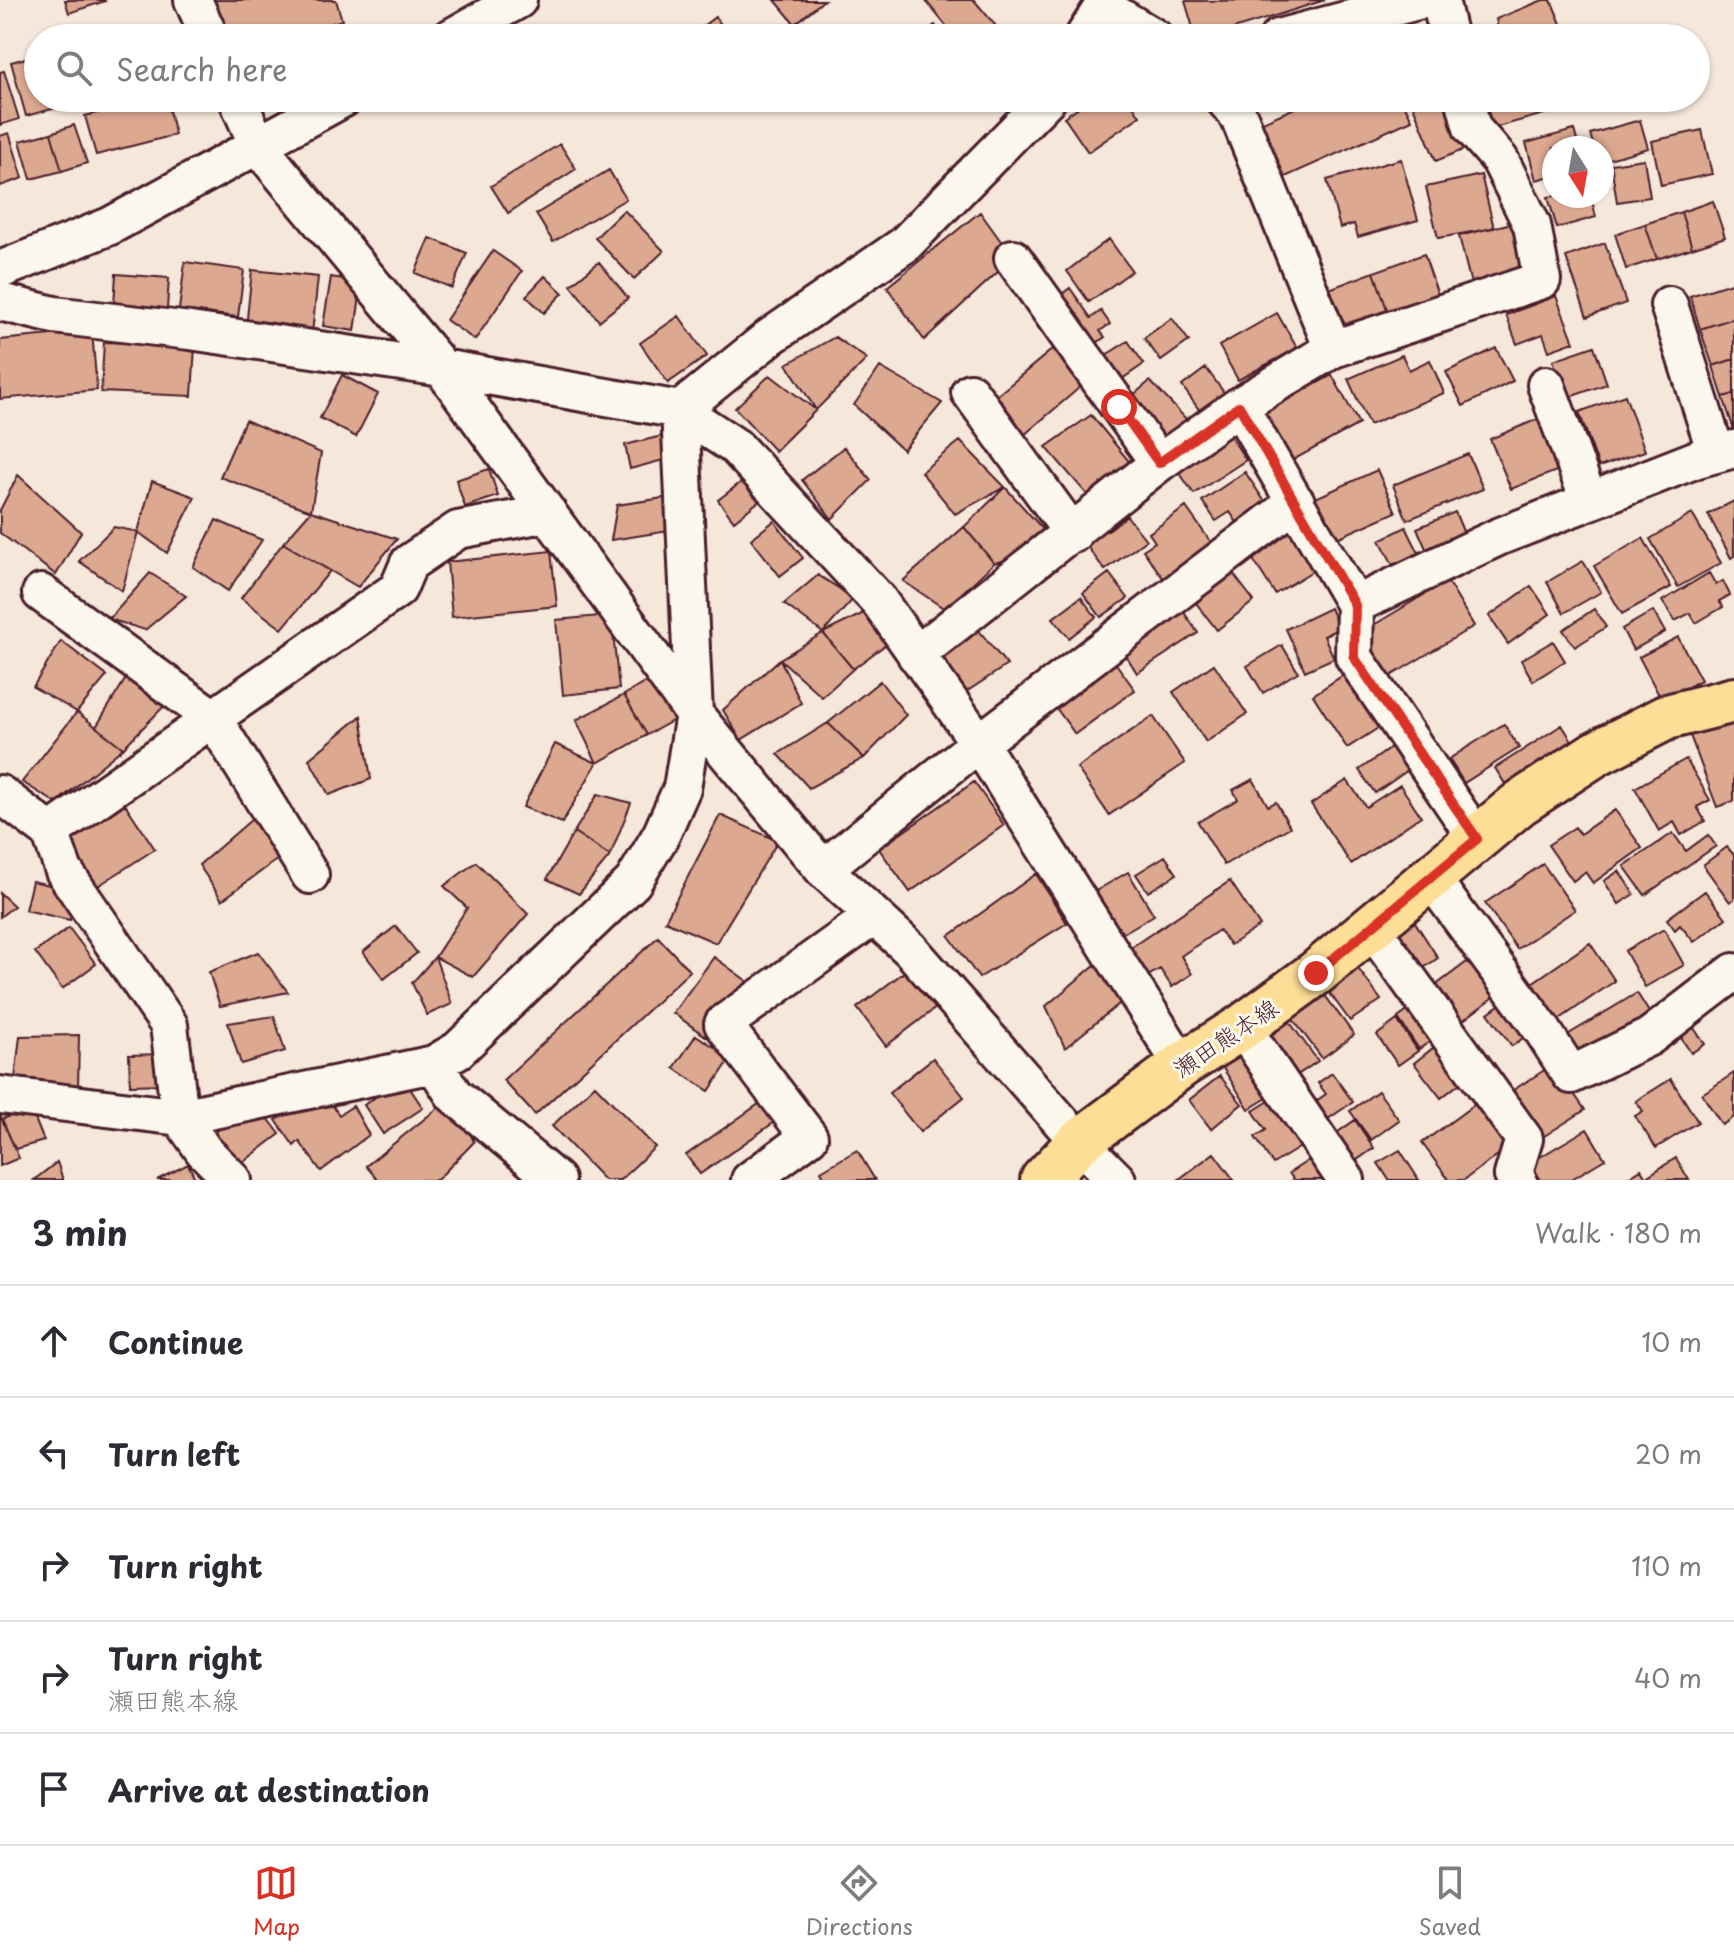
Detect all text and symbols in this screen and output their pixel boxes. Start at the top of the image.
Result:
search box [24,24,1710,112]
icon: search [52,46,96,90]
text: Search here [116,46,288,91]
north arrow [1542,136,1614,208]
route start [1101,389,1137,425]
route end [1298,955,1334,991]
street label: 瀬田熊本線 [1165,989,1285,1085]
text: 3 min [32,1206,128,1258]
text: Walk · 180 m [1535,1213,1702,1252]
icon: ahead [32,1319,76,1363]
text: Continue [108,1319,243,1364]
text: 10 m [1641,1322,1702,1361]
icon: left [32,1431,76,1475]
text: Turn left [108,1431,240,1476]
text: 20 m [1635,1434,1702,1473]
icon: right [32,1543,76,1587]
text: Turn right [108,1543,263,1588]
text: 110 m [1631,1546,1702,1585]
text: Turn right [108,1635,263,1680]
icon: right [32,1655,76,1699]
text: 40 m [1634,1658,1702,1697]
text: 瀬田熊本線 [108,1680,238,1719]
icon: arrive [32,1767,76,1811]
text: Arrive at destination [108,1767,430,1812]
tab: Map [253,1861,300,1942]
tab: Directions [806,1861,913,1942]
tab: Saved [1419,1861,1481,1942]

